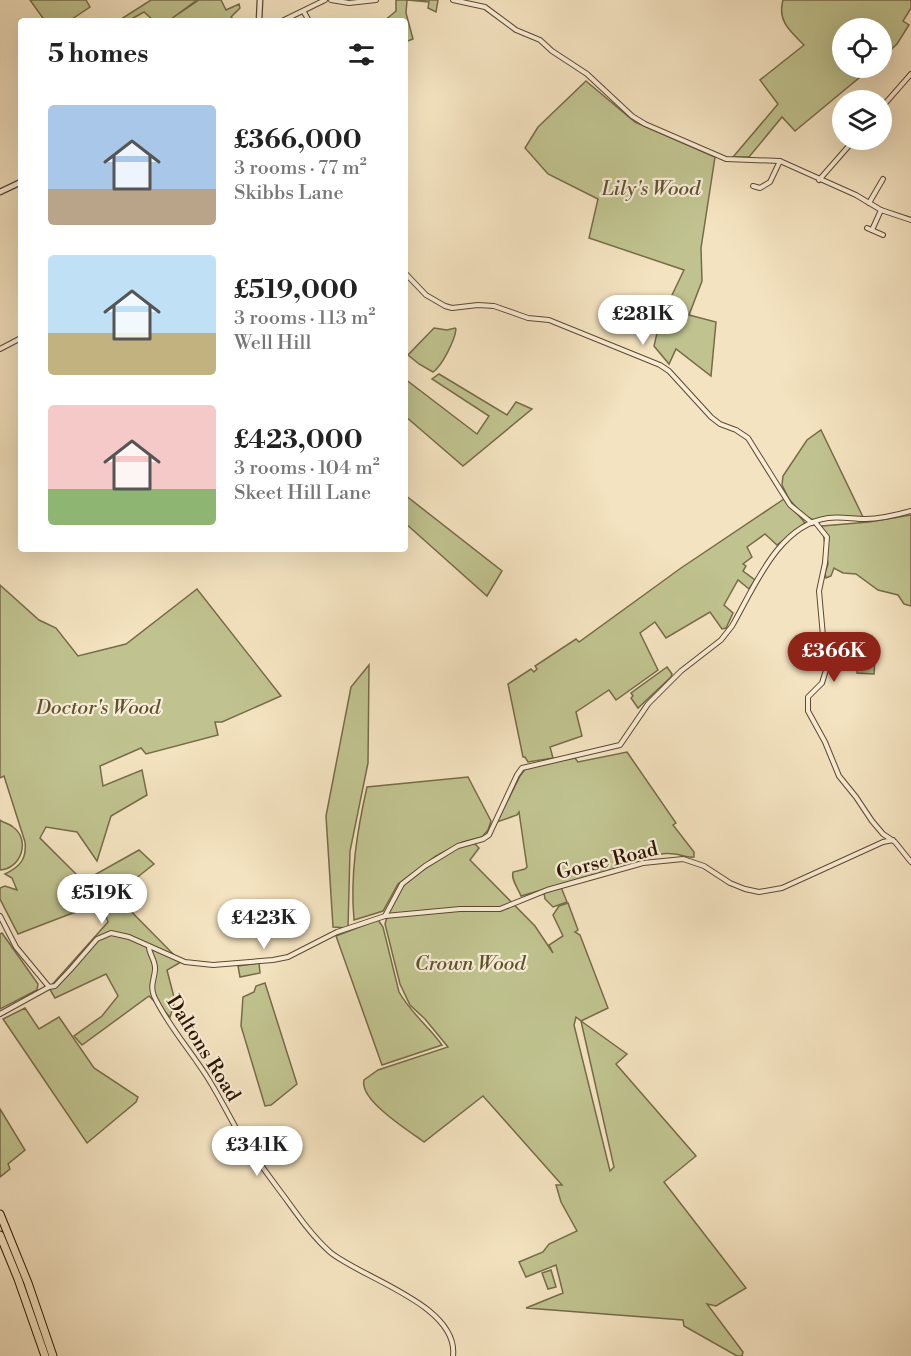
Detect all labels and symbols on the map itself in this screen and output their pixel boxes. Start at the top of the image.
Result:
park label: Lily's Wood [601,177,701,202]
pin: £281K [601,295,685,346]
pin: £366K [792,632,876,683]
park label: Doctor's Wood [35,696,161,721]
street label: Gorse Road [554,837,661,886]
pin: £519K [60,874,144,925]
pin: £423K [222,899,306,950]
park label: Crown Wood [415,952,526,977]
street label: Daltons Road [160,991,246,1107]
pin: £341K [215,1126,299,1177]

